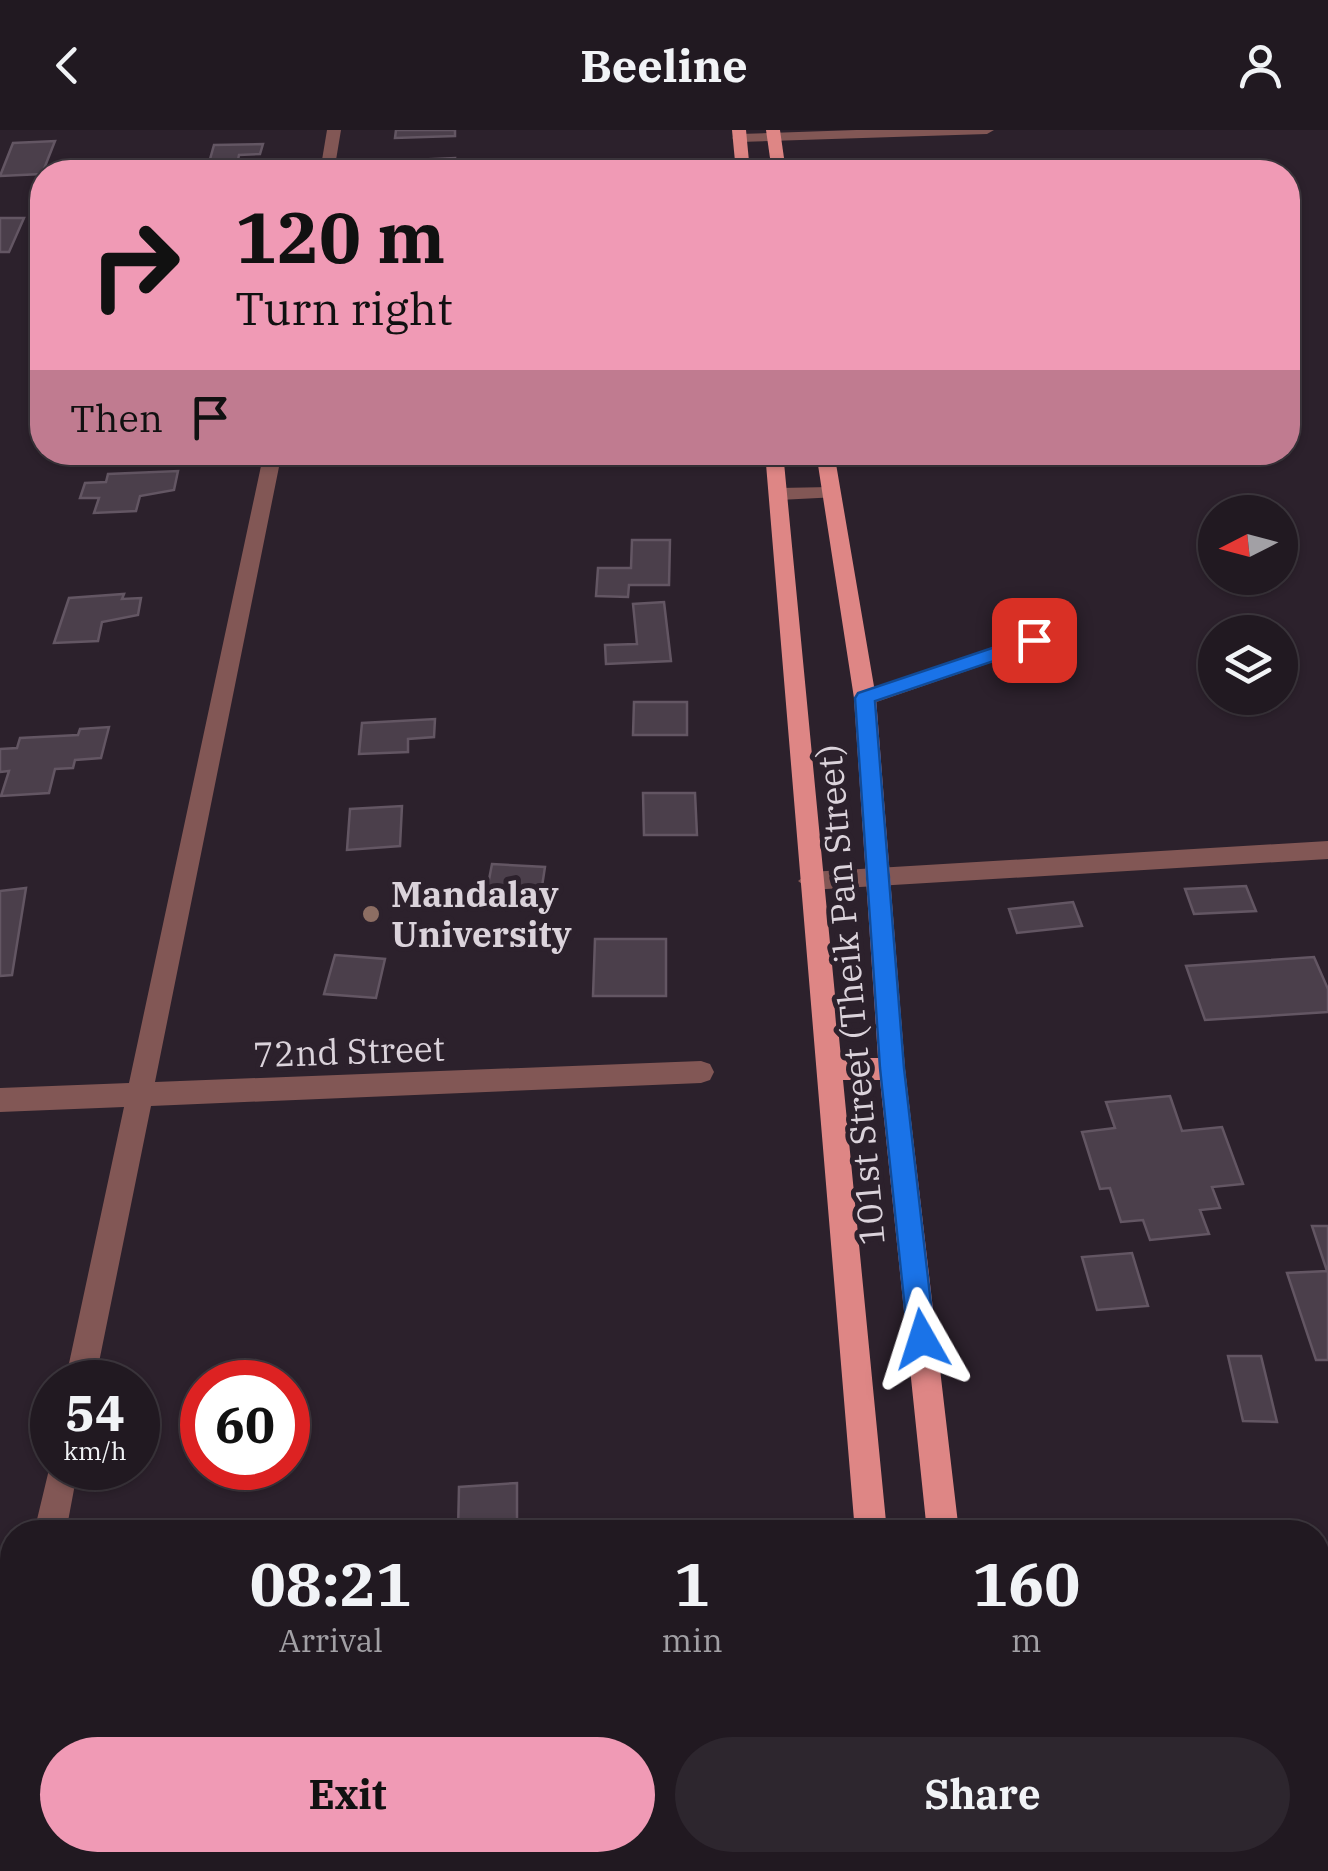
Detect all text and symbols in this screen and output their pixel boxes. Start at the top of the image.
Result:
text: Beeline [580,36,748,94]
icon: back [40,38,95,93]
icon: person [1233,38,1288,93]
text: 120 m [235,191,445,282]
icon: right [70,200,200,330]
text: Turn right [235,279,453,337]
icon: arrive [183,390,238,445]
text: Then [70,393,163,442]
north arrow [1198,495,1298,595]
map controls [1198,495,1298,715]
pin [992,598,1077,683]
icon: arrive [1007,613,1062,668]
button: layers [1198,615,1298,715]
street label: 101st Street (Theik Pan Street) [805,743,895,1247]
place label: Mandalay University [391,871,572,957]
marker: Mandalay University [360,903,382,925]
street label: 72nd Street [252,1025,446,1077]
position arrow [870,1287,974,1391]
speed limit sign: 60 [180,1360,310,1490]
text: 54 [65,1380,125,1445]
text: km/h [63,1434,127,1467]
text: 08:21 [250,1544,412,1623]
text: 1 [674,1544,710,1623]
text: 160 [972,1544,1080,1623]
text: Arrival [279,1619,383,1661]
text: min [662,1619,723,1661]
text: m [1011,1619,1042,1661]
button: Exit [40,1737,655,1852]
button: Share [675,1737,1290,1852]

